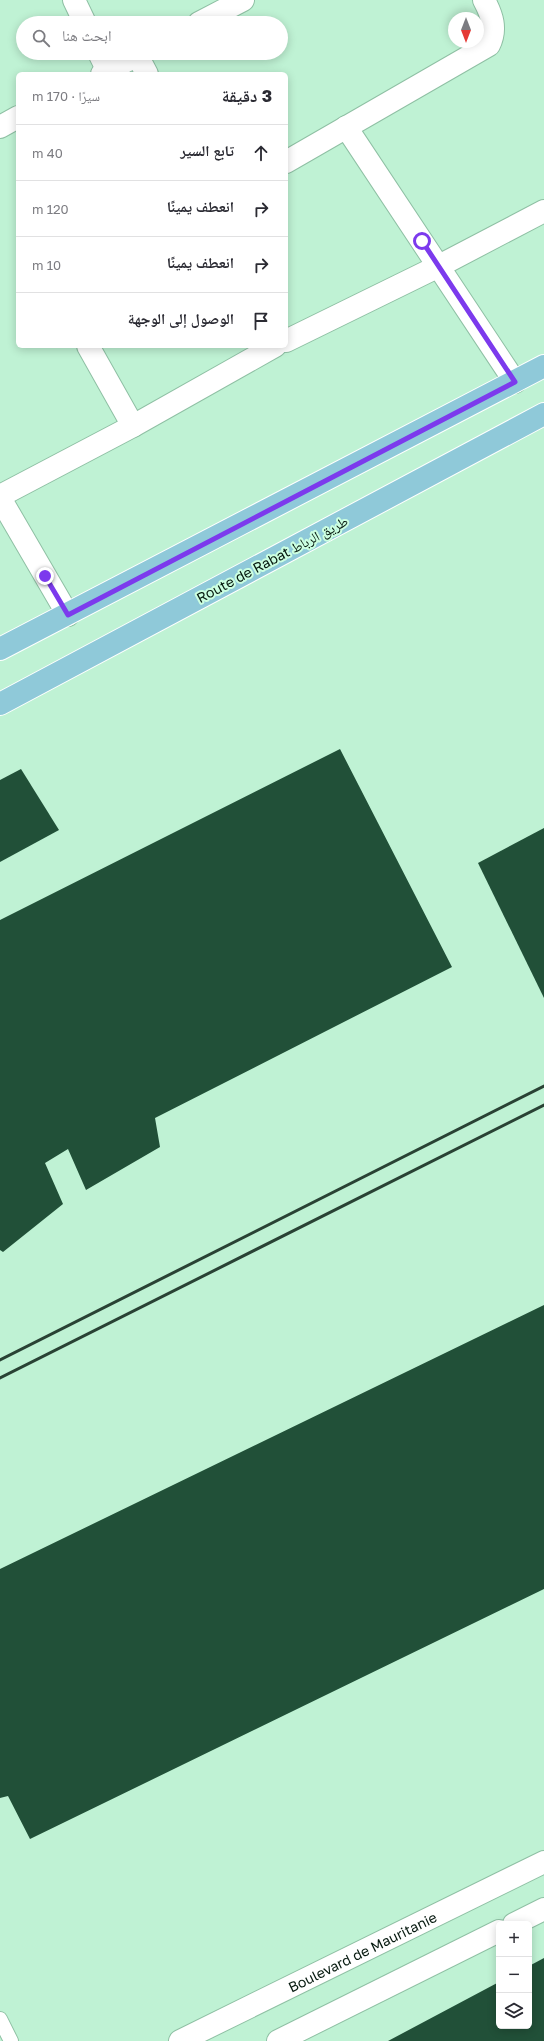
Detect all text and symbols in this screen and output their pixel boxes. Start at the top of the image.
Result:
north arrow [448,12,484,48]
search box [16,16,288,60]
text: ابحث هنا [62,26,112,44]
icon: search [30,27,52,49]
text: 3 دقيقة [222,85,272,106]
text: سيرًا · 170 m [32,88,100,104]
text: تابع السير [180,141,234,159]
icon: ahead [250,142,272,164]
text: 40 m [32,145,63,161]
text: انعطف يمينًا [167,197,234,215]
icon: right [250,198,272,220]
text: 120 m [32,201,69,217]
route start [413,232,431,250]
text: انعطف يمينًا [167,253,234,271]
icon: right [250,254,272,276]
text: 10 m [32,257,61,273]
text: الوصول إلى الوجهة [128,309,234,327]
icon: arrive [250,310,272,332]
street label: Route de Rabat طريق الرباط [193,512,351,608]
route end [36,567,54,585]
street label: Boulevard de Mauritanie [285,1908,439,1995]
map controls [496,1921,532,2029]
button: + [496,1921,532,1957]
button: − [496,1957,532,1993]
button: layers [496,1993,532,2029]

